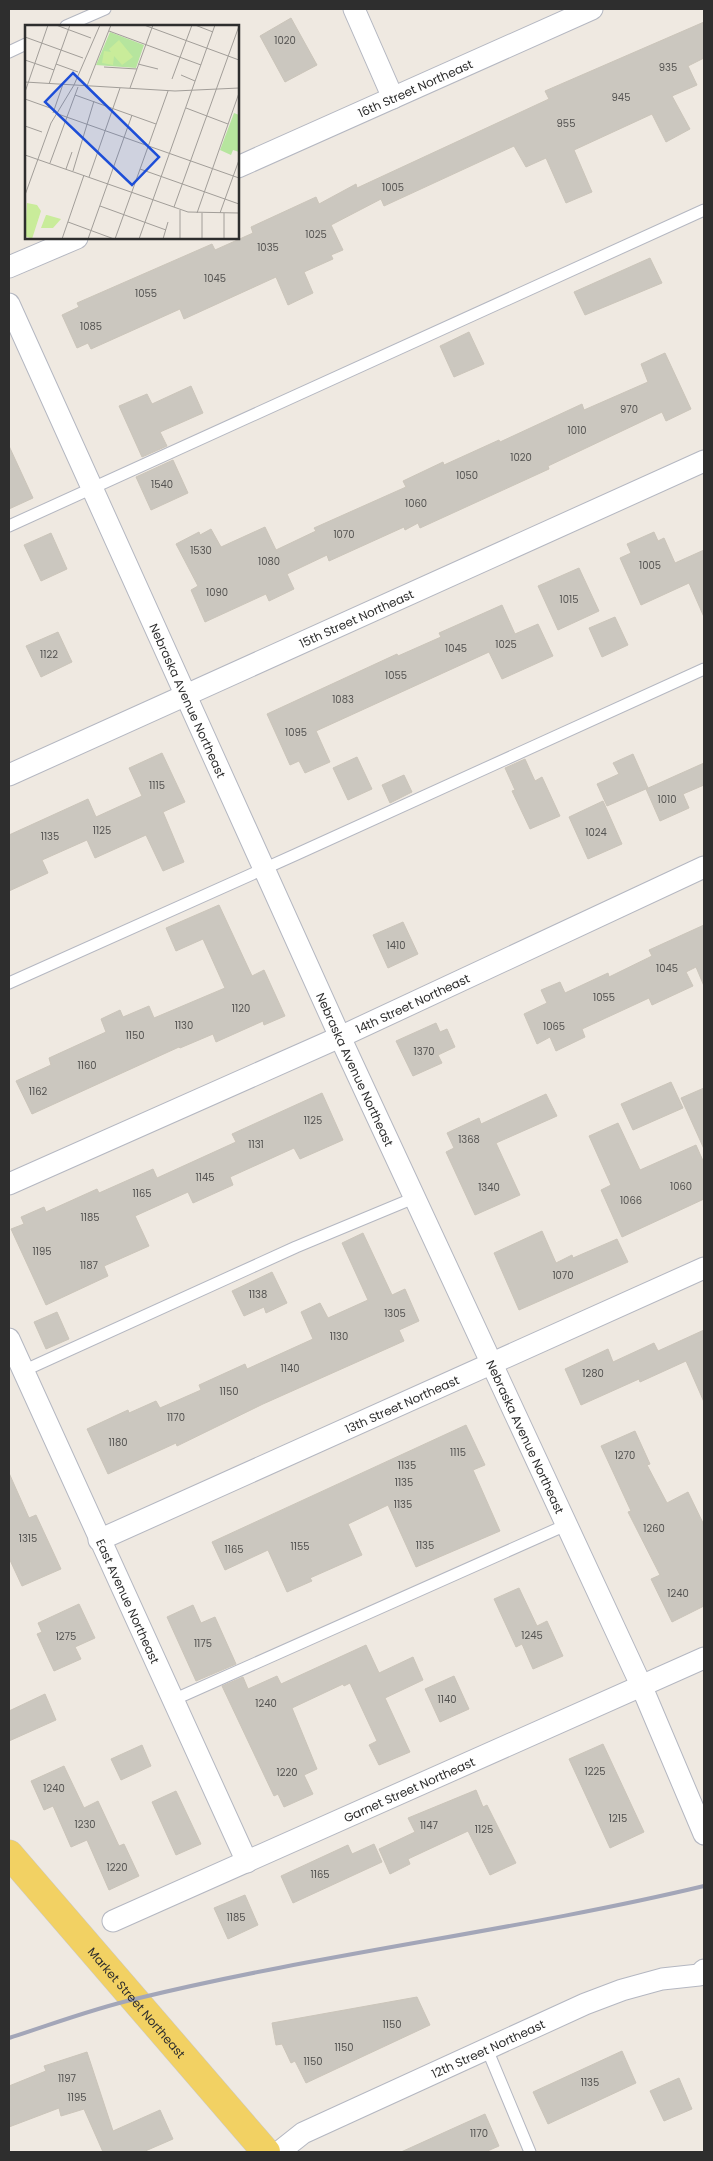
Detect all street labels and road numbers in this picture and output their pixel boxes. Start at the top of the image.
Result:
street label: 16th Street Northeast [355,55,475,121]
street label: 15th Street Northeast [296,585,416,651]
street label: Nebraska Avenue Northeast [146,621,230,780]
street label: 14th Street Northeast [353,969,472,1037]
street label: Nebraska Avenue Northeast [312,990,398,1149]
street label: Nebraska Avenue Northeast [483,1357,569,1516]
street label: 13th Street Northeast [342,1371,462,1437]
street label: East Avenue Northeast [93,1536,164,1666]
street label: Garnet Street Northeast [341,1753,477,1826]
street label: Market Street Northeast [84,1943,190,2062]
street label: 12th Street Northeast [428,2015,548,2082]

